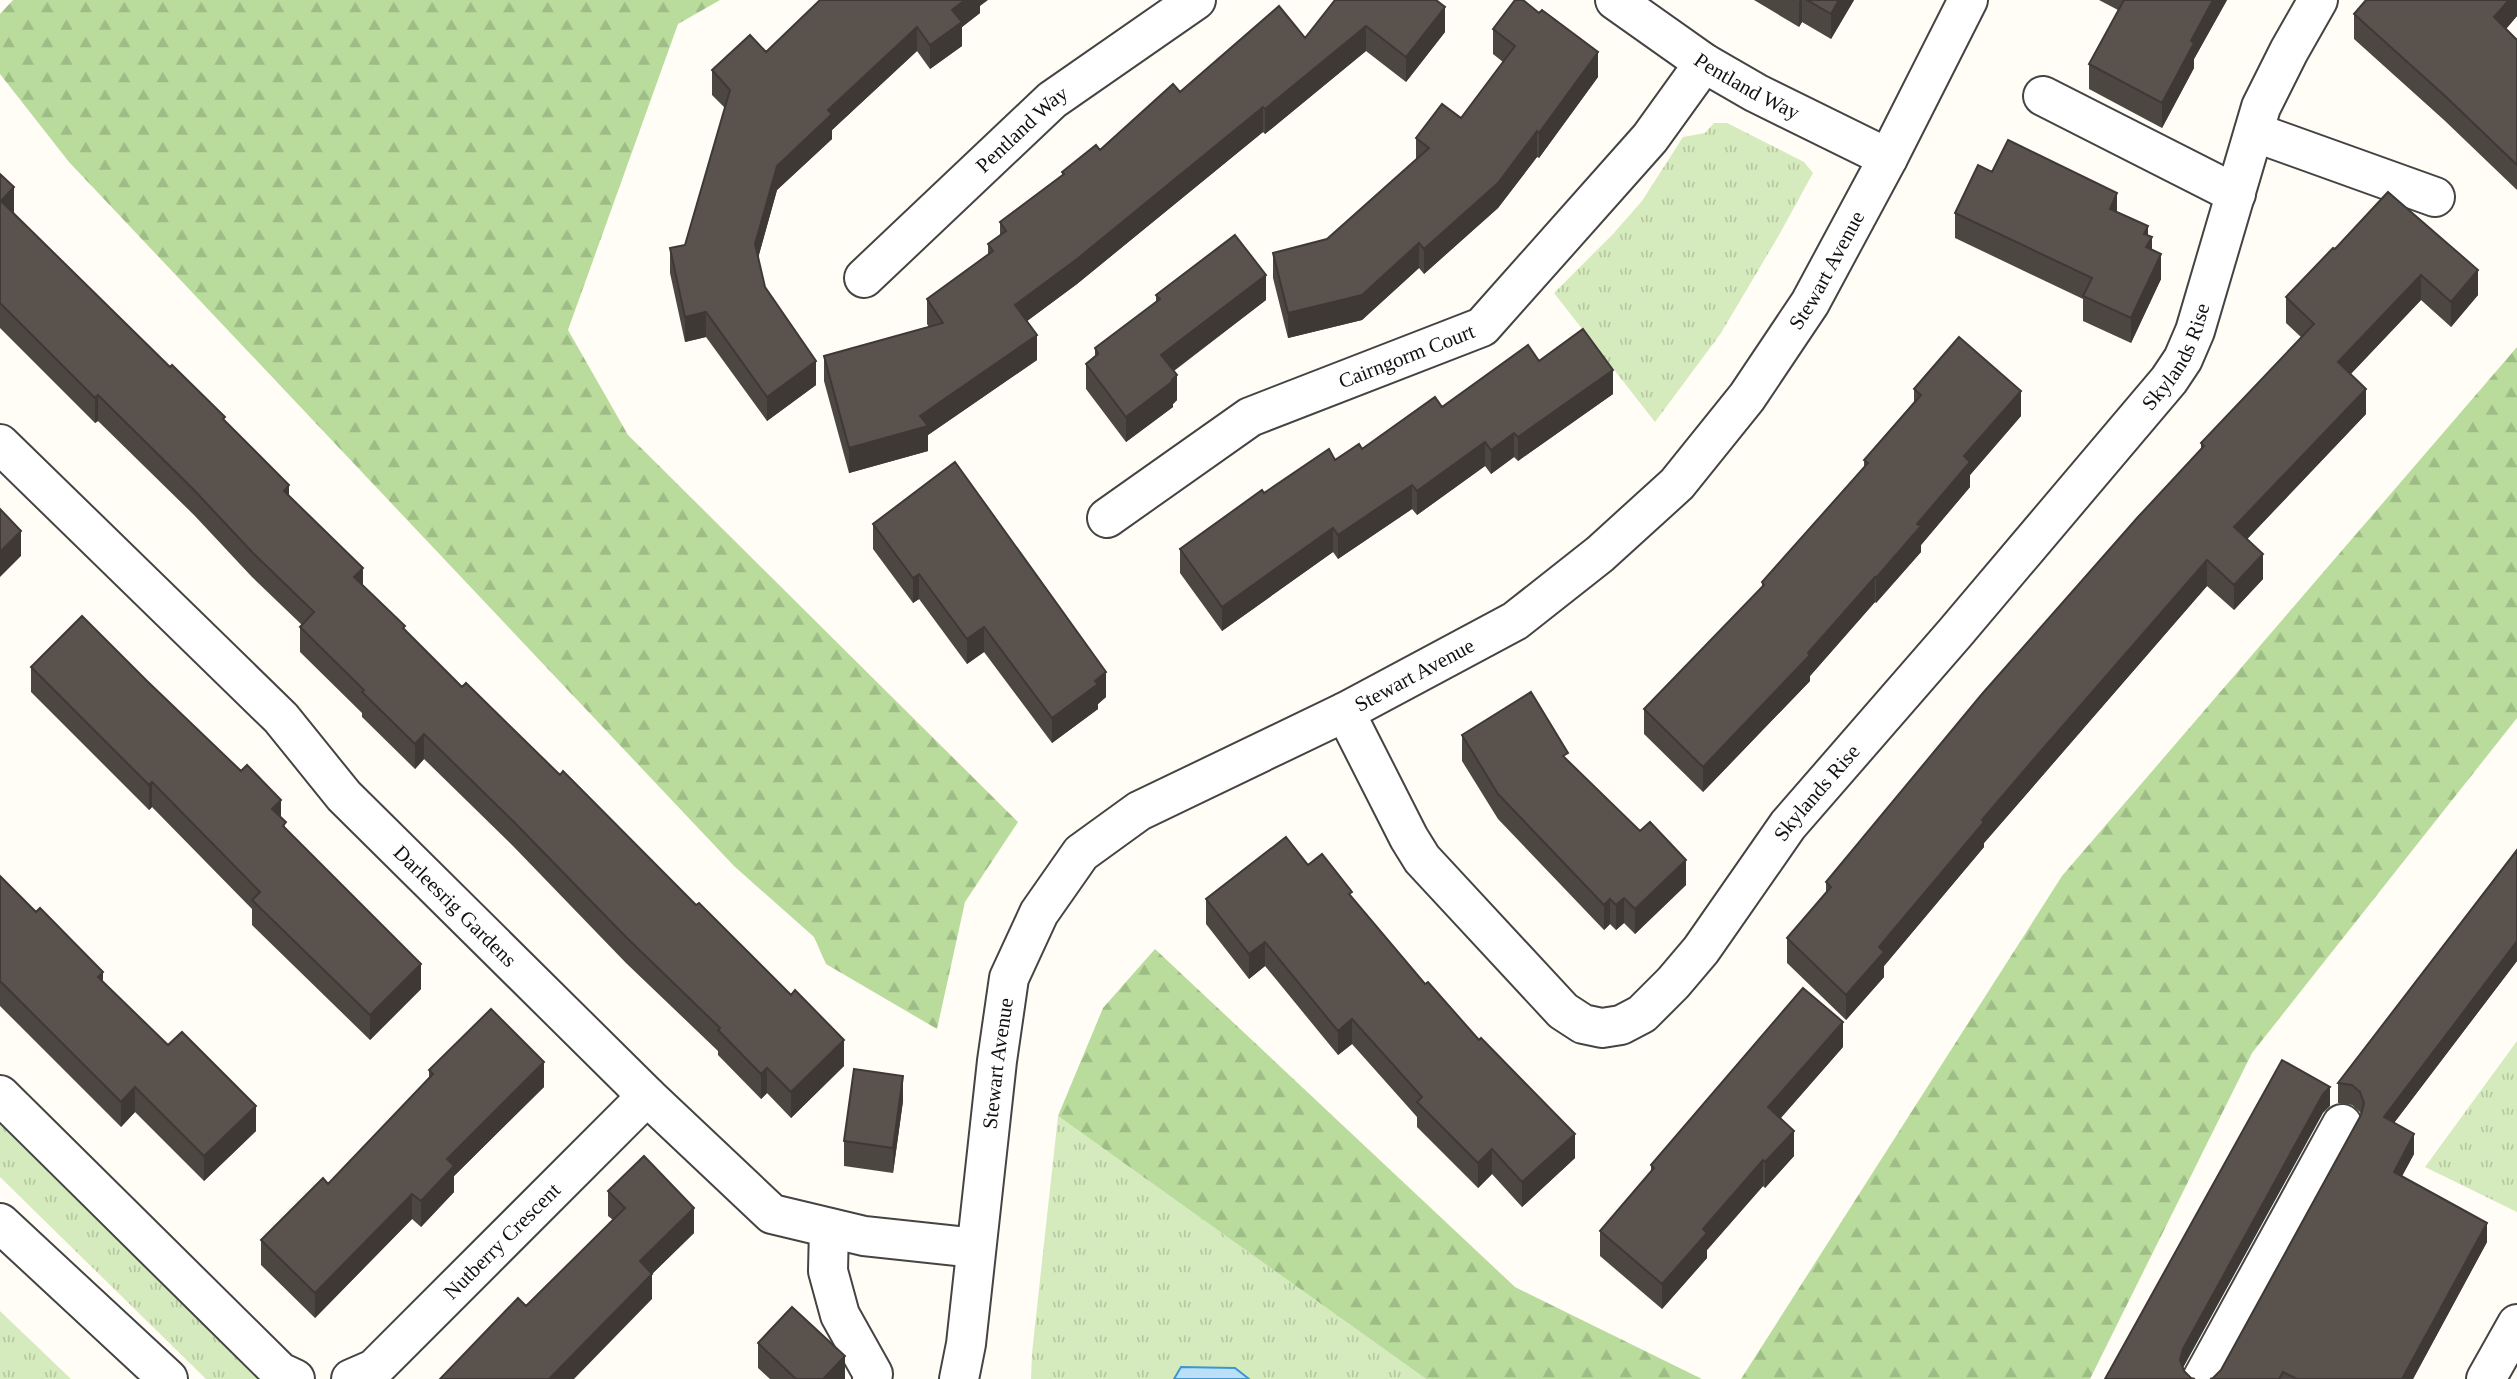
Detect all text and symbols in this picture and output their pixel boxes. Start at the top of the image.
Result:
street label: Pentland Way [1690,48,1804,125]
street label: Pentland Way [971,81,1073,178]
street label: Stewart Avenue [1784,207,1869,334]
street label: Skylands Rise [2137,300,2215,415]
street label: Cairngorm Court [1335,319,1478,394]
street label: Stewart Avenue [1351,633,1478,717]
street label: Skylands Rise [1769,740,1865,846]
street label: Darleesrig Gardens [389,840,521,972]
street label: Stewart Avenue [978,996,1018,1130]
street label: Nutberry Crescent [439,1178,565,1304]

